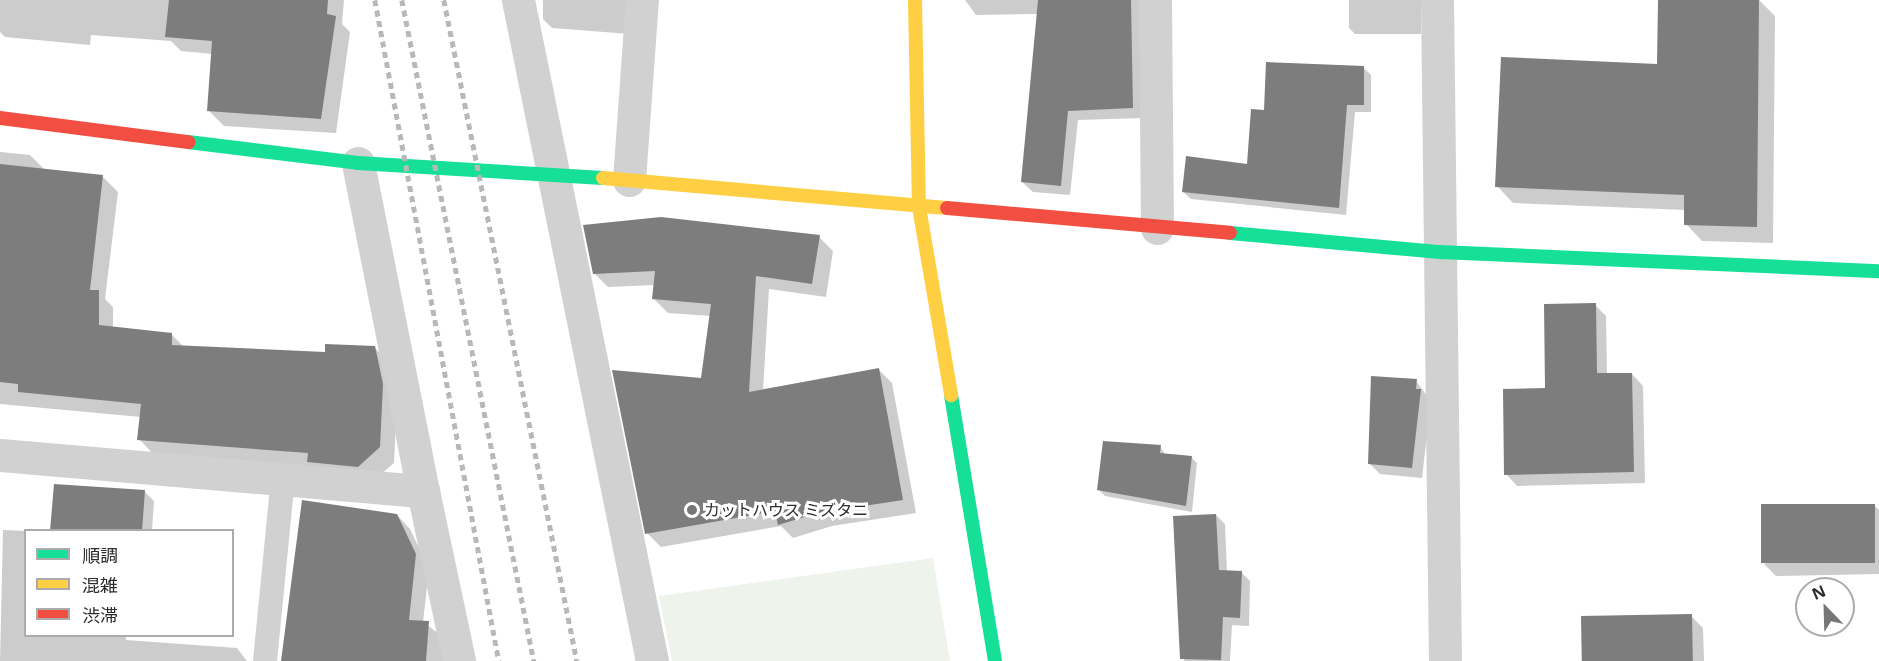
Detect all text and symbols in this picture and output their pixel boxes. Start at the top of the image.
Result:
place label: カットハウス ミズタニ [704,500,868,520]
marker: カットハウス ミズタニ [685,503,699,517]
legend [24,529,234,637]
text: 順調 [82,543,118,567]
text: 混雑 [82,573,118,597]
north arrow [1795,577,1855,637]
text: N [1808,580,1829,605]
text: 渋滞 [82,603,118,627]

